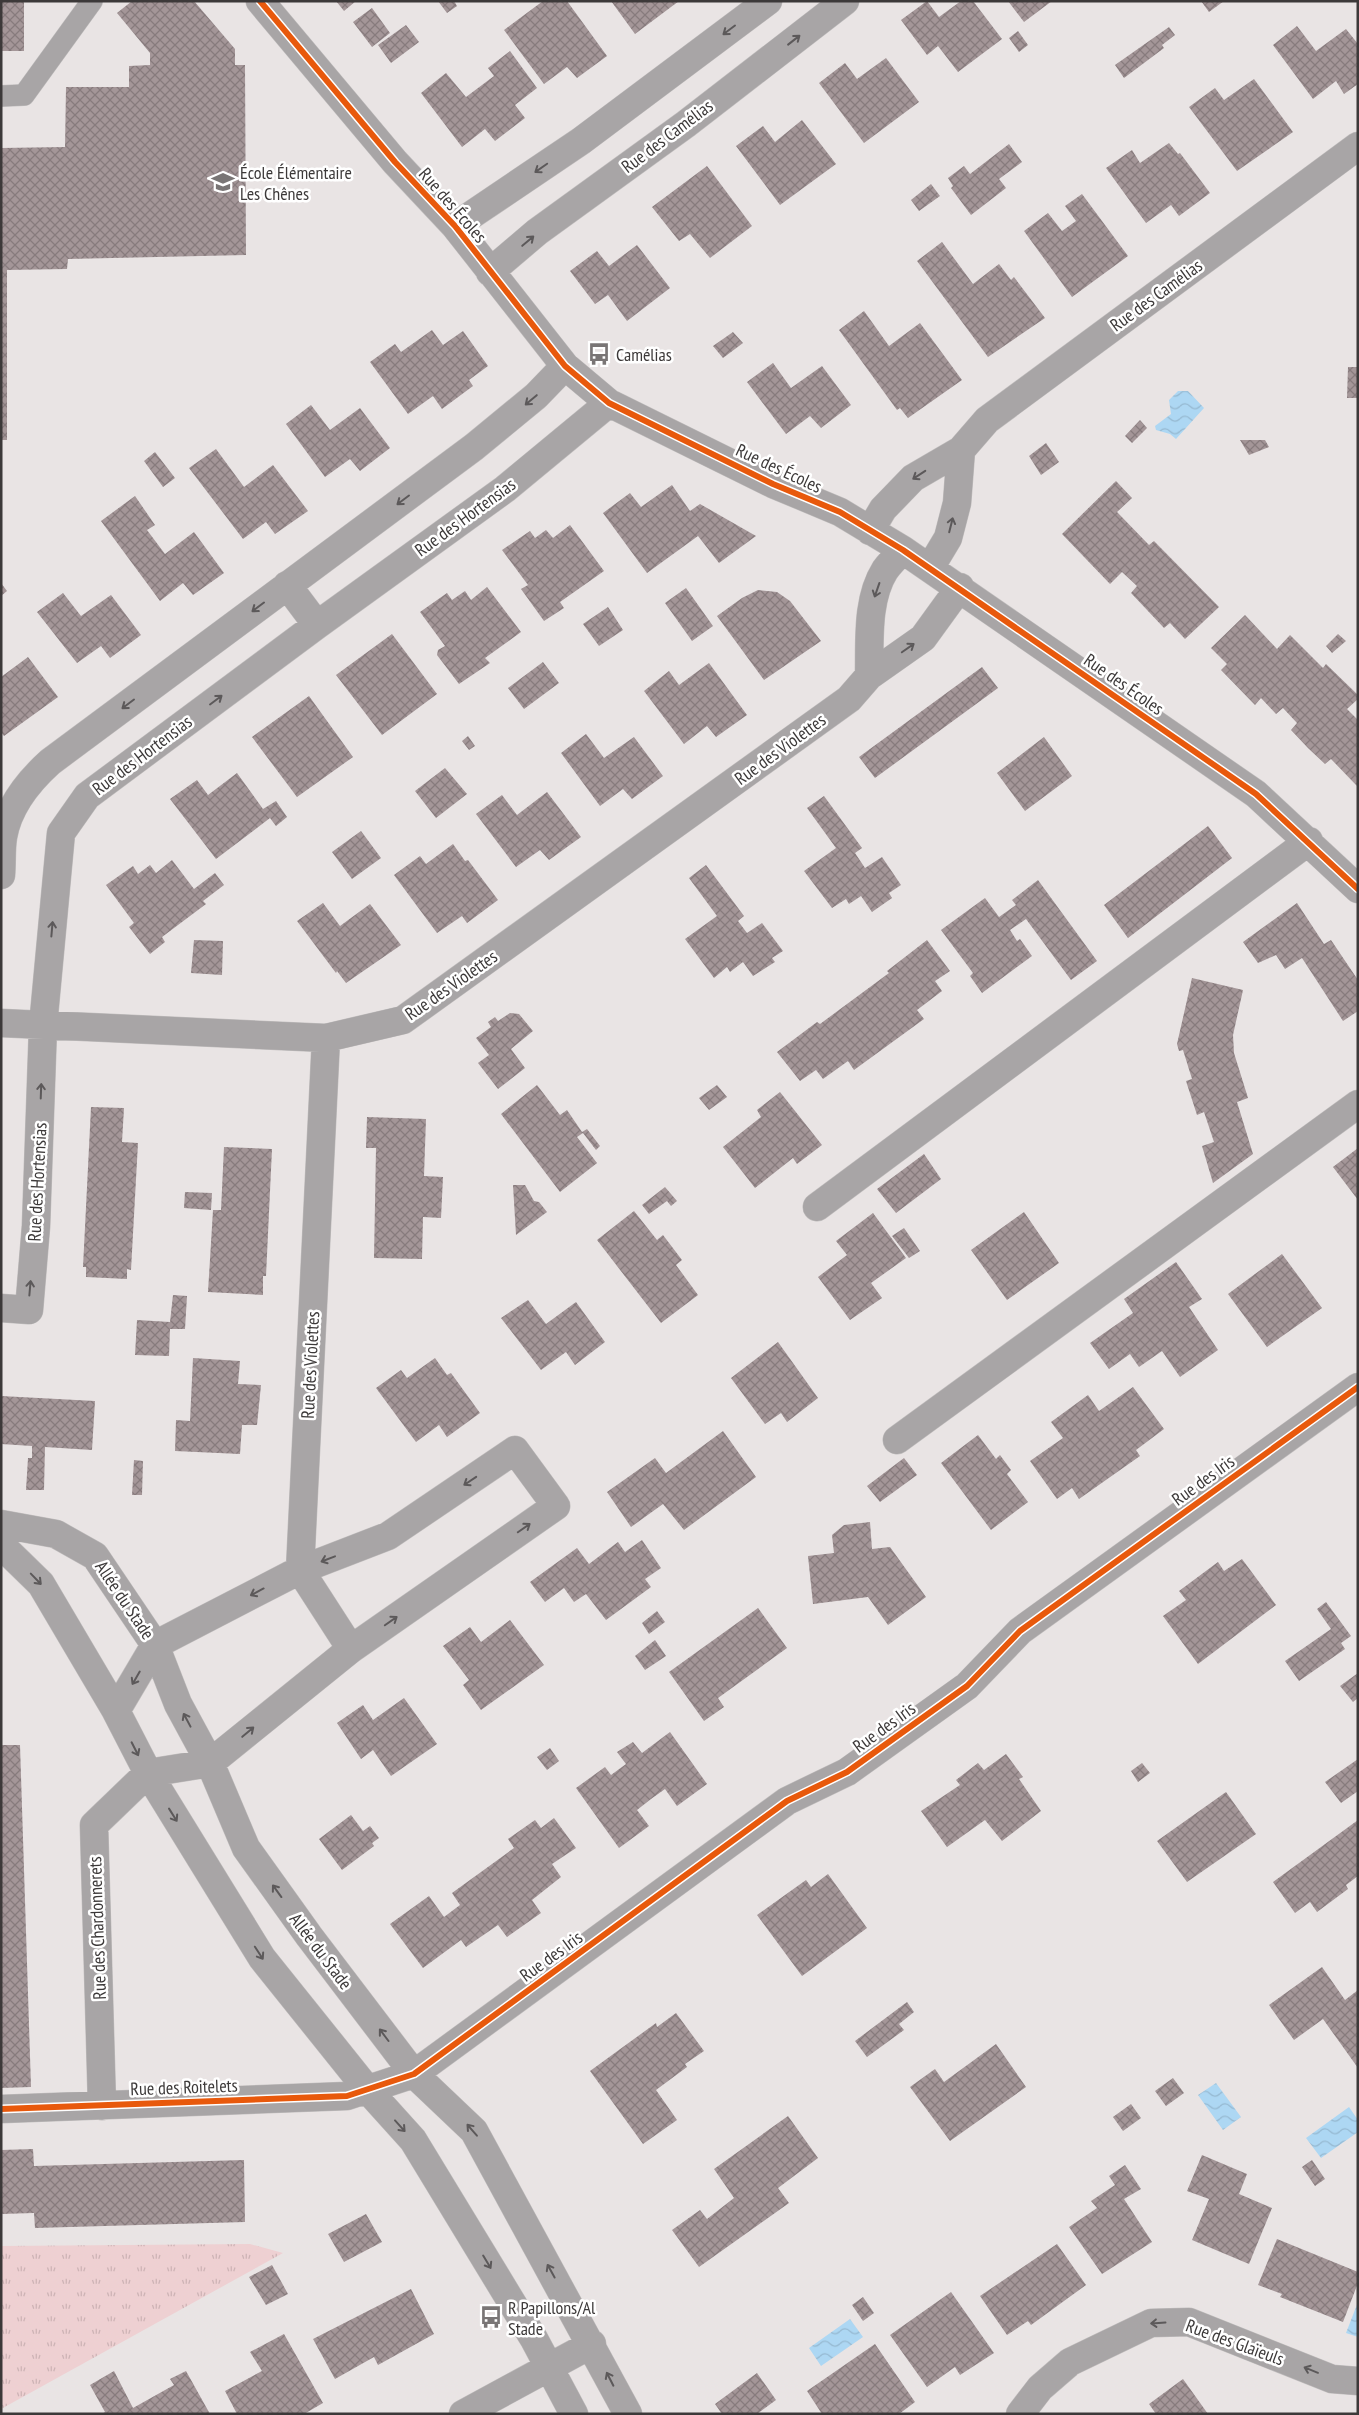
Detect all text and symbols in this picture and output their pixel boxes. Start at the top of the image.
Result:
one-way arrow [723,25,736,36]
one-way arrow [787,35,800,46]
street label: Rue des Camélias [617,94,717,178]
place label: École Élémentaire Les Chênes [240,161,352,205]
street label: Rue des Écoles [414,163,492,247]
one-way arrow [534,164,548,174]
school or university icon: École Élémentaire Les Chênes [210,169,236,195]
one-way arrow [521,235,534,246]
street label: Rue des Camélias [1105,254,1207,336]
bus stop icon: Camélias [586,341,612,367]
place label: Camélias [616,343,672,366]
one-way arrow [525,394,538,405]
street label: Rue des Écoles [732,438,826,498]
one-way arrow [912,470,926,481]
street label: Rue des Hortensias [410,473,520,561]
one-way arrow [396,495,410,505]
one-way arrow [947,517,956,533]
one-way arrow [872,582,881,597]
one-way arrow [251,602,265,612]
one-way arrow [901,643,915,653]
street label: Rue des Écoles [1080,648,1168,720]
one-way arrow [209,695,223,705]
one-way arrow [122,699,135,710]
street label: Rue des Violettes [730,708,830,790]
street label: Rue des Hortensias [88,710,196,800]
one-way arrow [48,921,57,937]
street label: Rue des Violettes [400,945,502,1025]
one-way arrow [36,1083,46,1100]
street label: Rue des Hortensias [22,1122,52,1242]
one-way arrow [26,1281,35,1297]
street label: Rue des Violettes [296,1311,324,1419]
street label: Rue des Iris [1167,1450,1239,1510]
one-way arrow [463,1476,477,1486]
one-way arrow [517,1523,531,1533]
one-way arrow [321,1555,336,1564]
street label: Allée du Stade [90,1556,160,1644]
one-way arrow [30,1573,42,1586]
one-way arrow [249,1587,264,1597]
one-way arrow [384,1616,398,1626]
one-way arrow [130,1670,140,1684]
street label: Rue des Iris [848,1697,920,1757]
one-way arrow [182,1712,192,1727]
one-way arrow [241,1726,254,1737]
one-way arrow [130,1742,140,1757]
one-way arrow [169,1807,179,1821]
street label: Rue des Chardonnerets [83,1856,111,2000]
one-way arrow [272,1884,282,1898]
street label: Allée du Stade [285,1908,357,1994]
street label: Rue des Iris [515,1926,587,1986]
one-way arrow [254,1946,264,1960]
one-way arrow [379,2029,390,2042]
street label: Rue des Roitelets [130,2074,238,2100]
one-way arrow [394,2119,406,2132]
one-way arrow [466,2123,477,2136]
one-way arrow [483,2255,493,2269]
one-way arrow [546,2264,556,2279]
place label: R Papillons/Al Stade [508,2296,596,2340]
bus stop icon: R Papillons/Al Stade [478,2304,504,2330]
street label: Rue des Glaïeuls [1183,2314,1287,2370]
one-way arrow [1150,2318,1166,2327]
one-way arrow [1304,2365,1319,2375]
one-way arrow [605,2372,614,2387]

